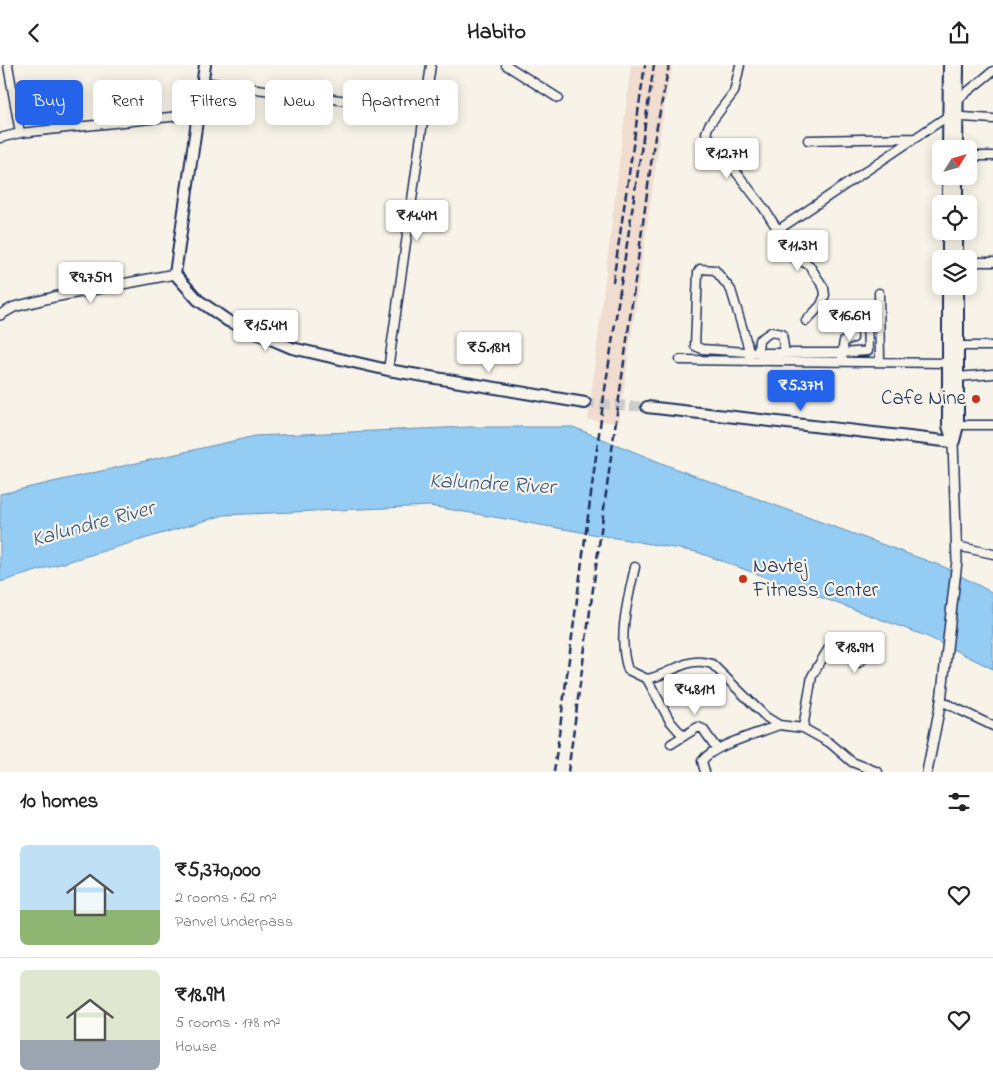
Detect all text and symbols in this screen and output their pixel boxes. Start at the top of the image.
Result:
text: Habito [467,17,526,49]
icon: back [20,19,48,47]
icon: share [945,19,973,47]
chip: Buy [15,80,83,125]
chip: Rent [93,80,162,125]
chip: Filters [172,80,255,125]
chip: New [265,80,333,125]
chip: Apartment [343,80,458,125]
pin: ₹12.7M [686,137,768,180]
north arrow [932,140,978,185]
map controls [932,140,977,295]
text: ₹12.7M [706,142,748,166]
button: locate [932,195,977,240]
pin: ₹14.4M [376,199,458,242]
text: ₹14.4M [397,204,437,228]
pin: ₹11.3M [757,229,839,272]
text: ₹11.3M [778,234,818,258]
button: layers [932,250,977,295]
pin: ₹9.75M [50,261,132,304]
text: ₹9.75M [69,266,113,290]
pin: ₹16.6M [809,299,891,342]
text: ₹16.6M [829,304,871,328]
pin: ₹15.4M [225,309,307,352]
text: ₹15.4M [244,314,288,338]
pin: ₹5.18M [448,331,530,374]
text: ₹5.18M [468,336,510,360]
pin: ₹5.37M [760,369,842,412]
text: ₹5.37M [779,374,823,398]
place label: Cafe Nine [881,384,967,414]
marker: Cafe Nine [970,393,982,405]
water label: Kalundre River [428,466,559,504]
water label: Kalundre River [28,492,161,557]
place label: Navtej Fitness Center [752,552,879,606]
marker: Navtej Fitness Center [737,573,749,585]
pin: ₹18.9M [814,631,896,674]
text: ₹18.9M [836,636,874,660]
pin: ₹4.81M [654,673,736,716]
text: ₹4.81M [675,678,715,702]
text: 10 homes [20,787,98,817]
icon: filters [945,788,973,816]
text: ₹5,370,000 [175,856,260,886]
icon: home [60,865,120,925]
icon: heart [945,881,973,909]
text: 2 rooms · 62 m² [175,886,277,910]
text: Panvel Underpass [175,910,293,934]
text: ₹18.9M [175,981,226,1011]
icon: home [60,990,120,1050]
icon: heart [945,1006,973,1034]
text: 5 rooms · 178 m² [175,1011,281,1035]
text: House [175,1035,217,1059]

